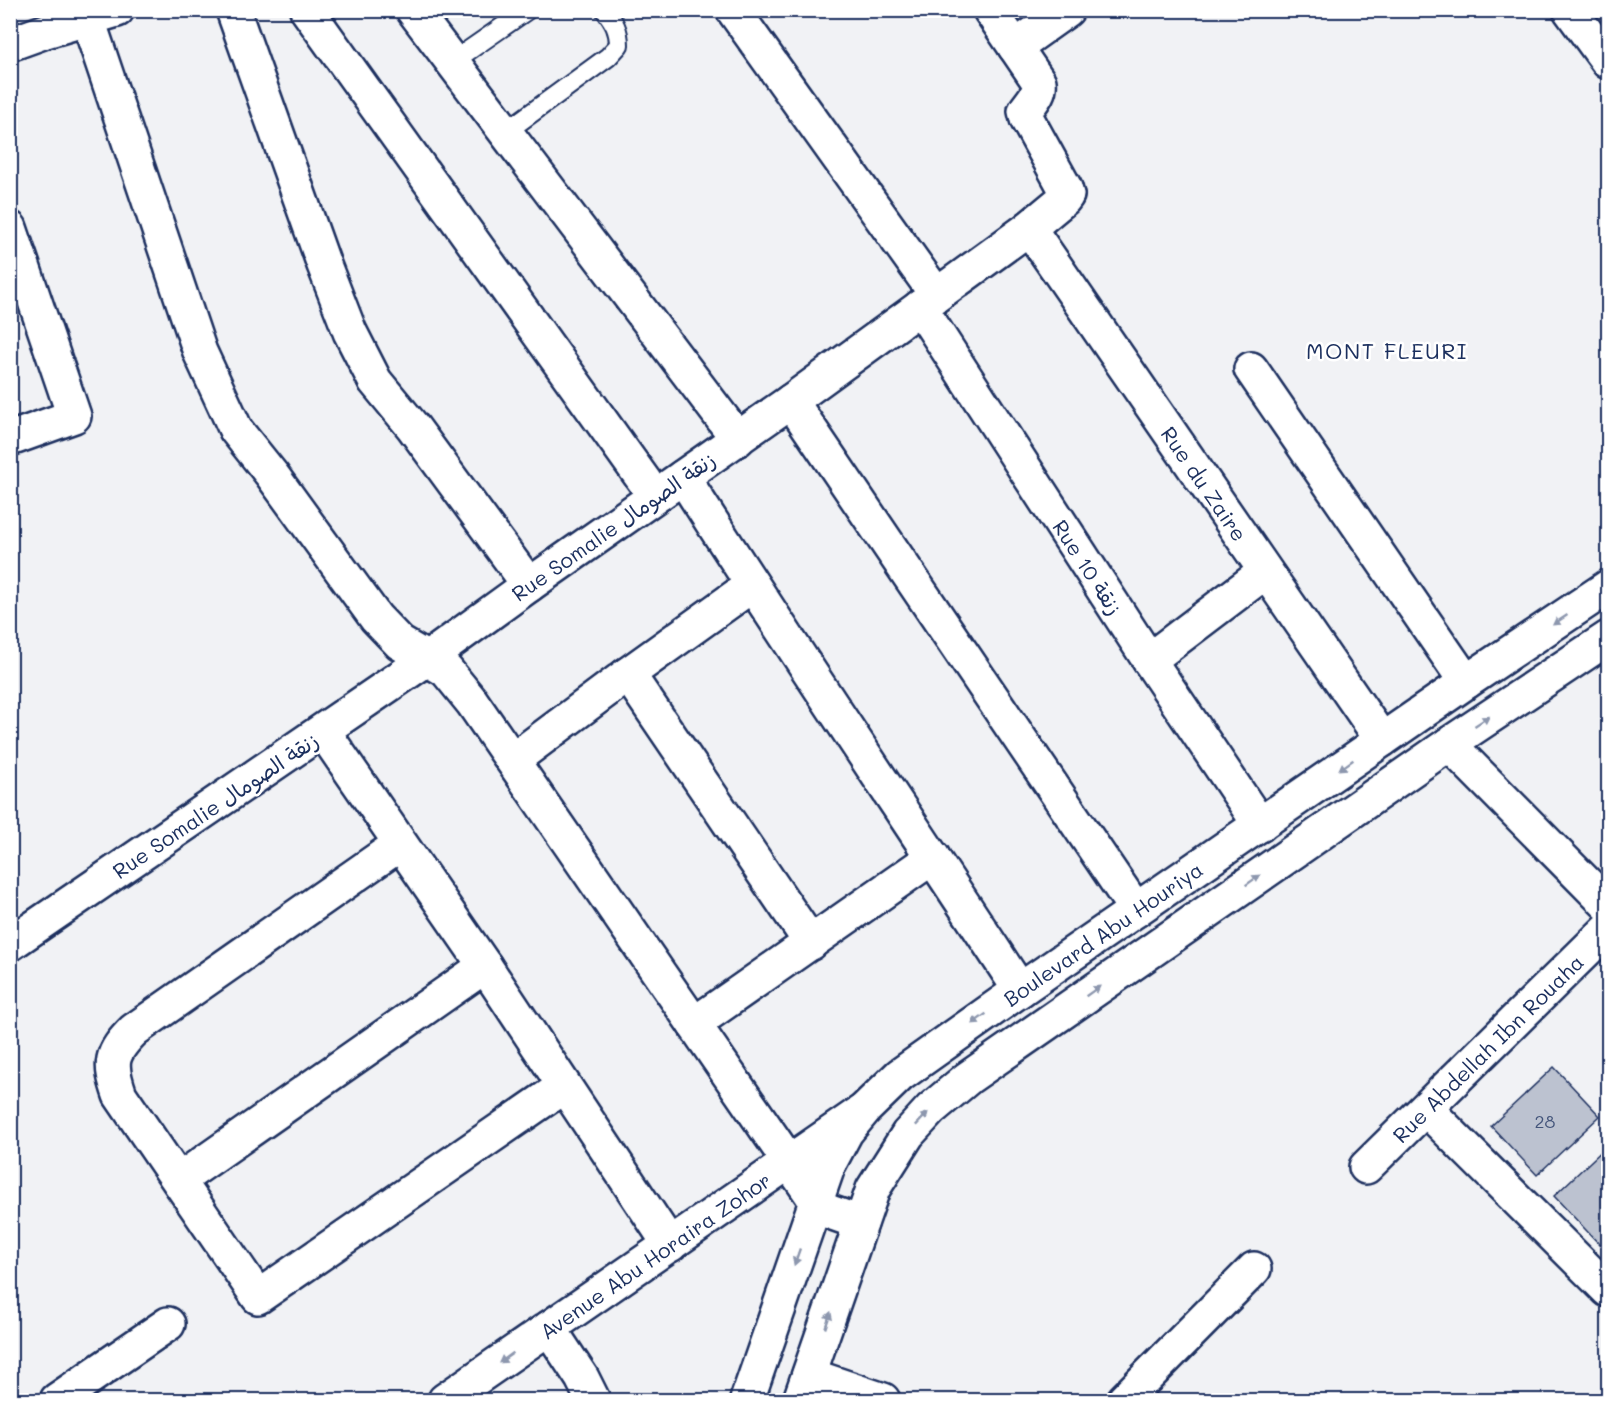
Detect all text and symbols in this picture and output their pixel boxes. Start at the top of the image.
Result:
district label: MONT FLEURI [1306,336,1468,365]
street label: Rue du Zaire [1156,421,1254,546]
street label: Rue Somalie زنقة الصومال [506,445,721,607]
street label: Rue 10 زنقة [1047,514,1129,620]
one-way arrow [1552,614,1568,625]
one-way arrow [1474,716,1491,727]
street label: Rue Somalie زنقة الصومال [107,726,324,885]
one-way arrow [1339,759,1355,771]
street label: Boulevard Abu Houriya [998,855,1207,1011]
one-way arrow [1244,874,1260,886]
street label: Rue Abdellah Ibn Rouaha [1386,948,1589,1148]
one-way arrow [1084,985,1100,997]
one-way arrow [971,1013,987,1024]
house number: 28 [1535,1109,1556,1133]
one-way arrow [914,1112,928,1126]
street label: Avenue Abu Horaira Zohor [534,1166,775,1344]
one-way arrow [791,1248,801,1266]
one-way arrow [823,1311,833,1329]
one-way arrow [499,1352,515,1364]

